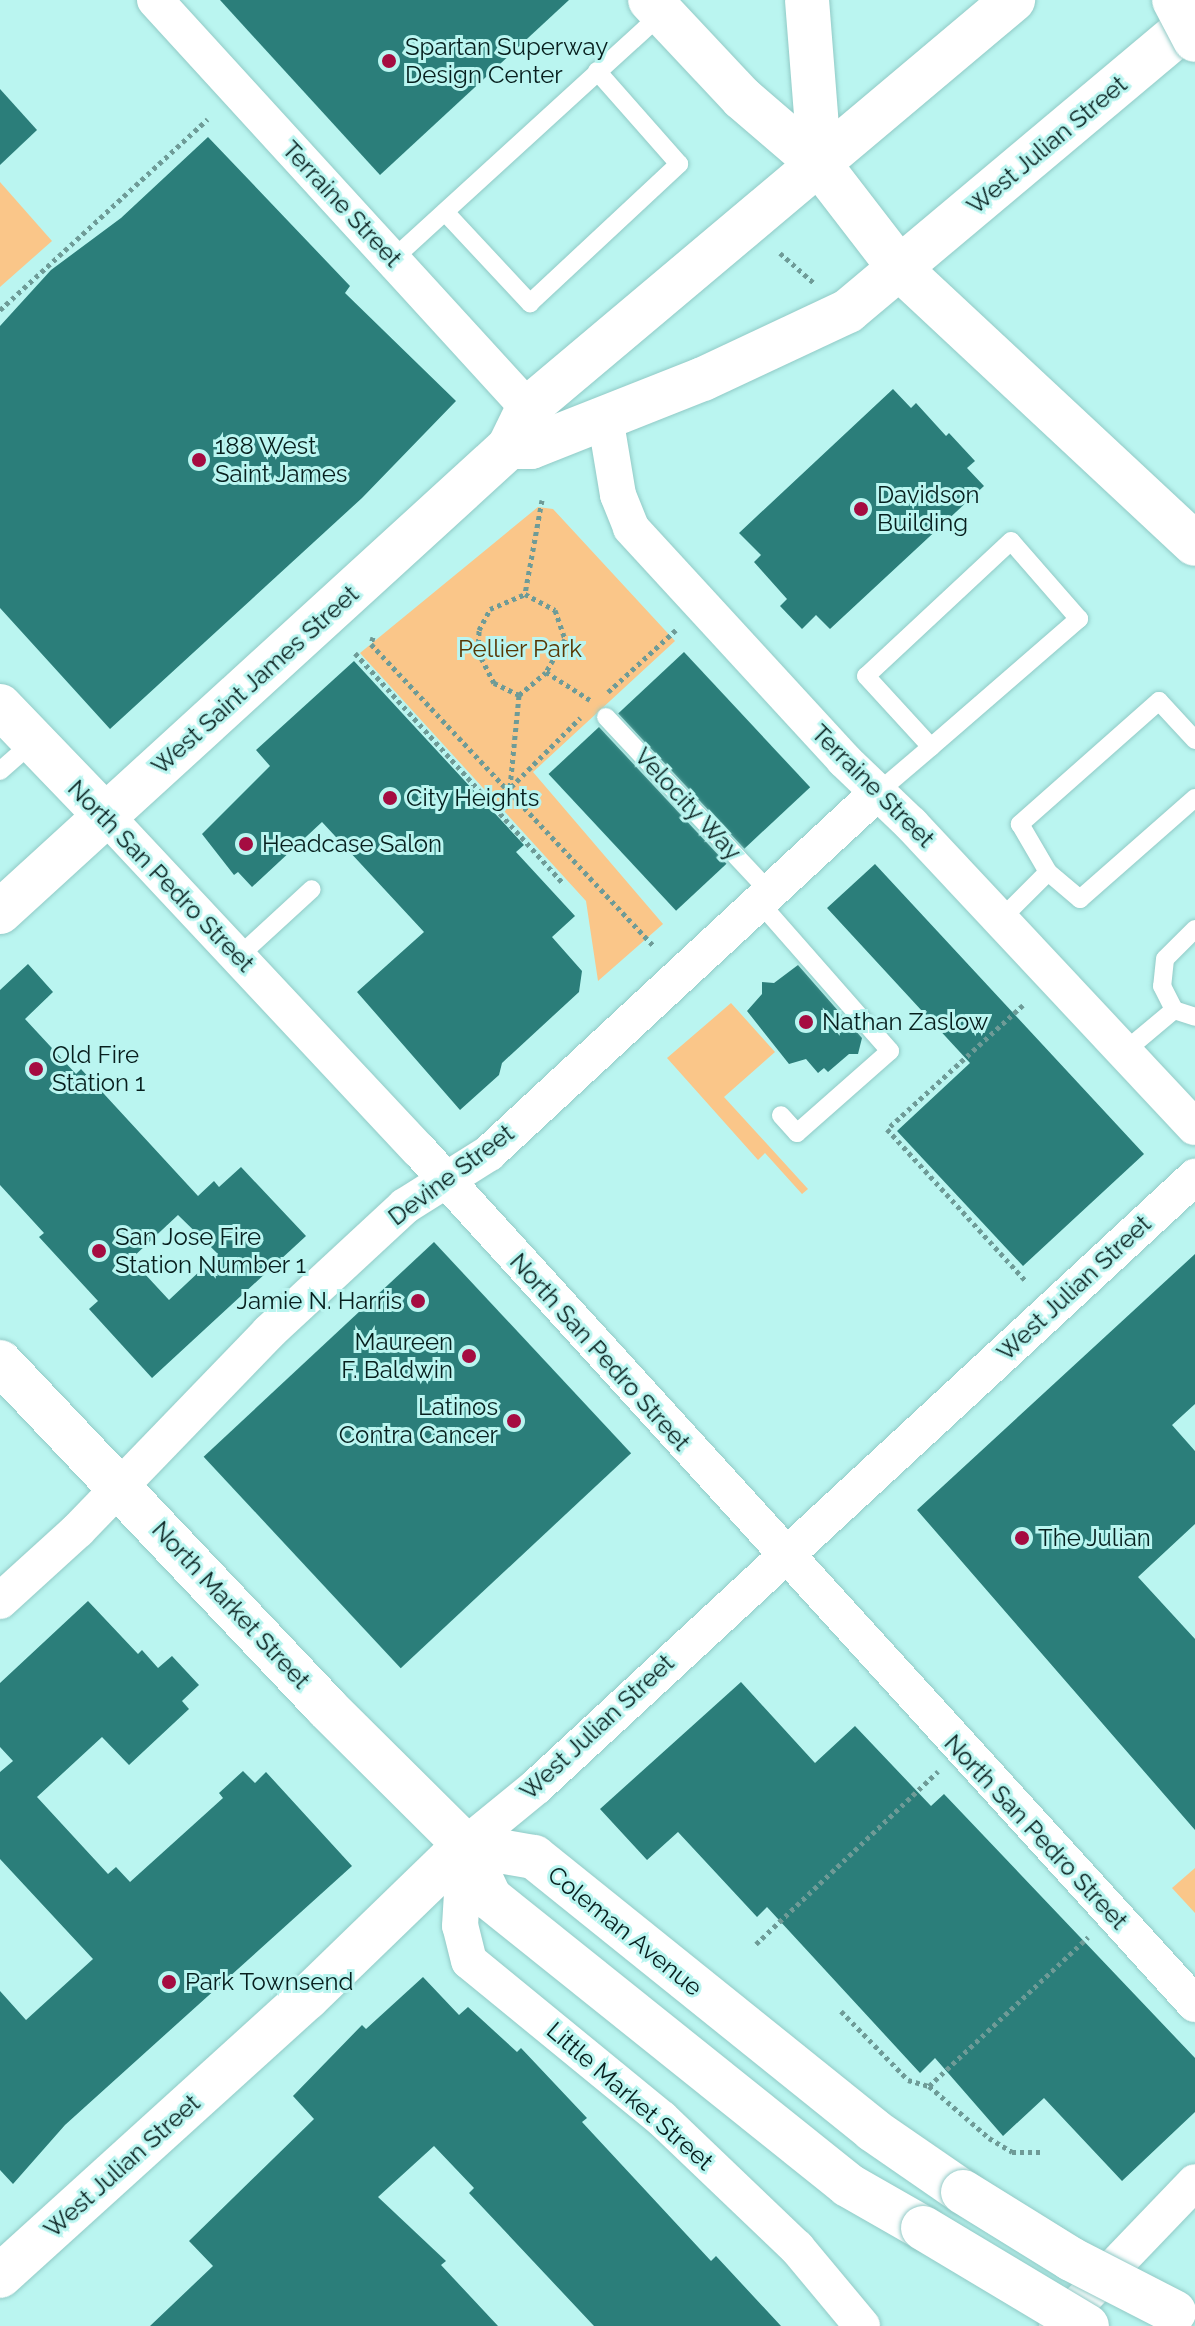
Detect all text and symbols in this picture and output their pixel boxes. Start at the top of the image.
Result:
place label: Spartan Superway Design Center [405,33,608,89]
marker: Spartan Superway Design Center [380,52,398,70]
street label: West Julian Street [961,70,1133,220]
street label: Terraine Street [276,135,408,273]
place label: 188 West Saint James [215,432,348,488]
marker: 188 West Saint James [190,451,208,469]
place label: Davidson Building [877,481,980,537]
marker: Davidson Building [852,500,870,518]
street label: West Saint James Street [145,579,365,781]
park label: Pellier Park [458,635,582,663]
street label: Terraine Street [806,719,940,853]
street label: Velocity Way [628,741,748,867]
street label: North San Pedro Street [62,774,260,978]
place label: City Heights [406,784,540,812]
marker: City Heights [381,789,399,807]
place label: Headcase Salon [262,830,442,858]
marker: Headcase Salon [237,835,255,853]
place label: Nathan Zaslow [822,1008,988,1036]
marker: Nathan Zaslow [797,1013,815,1031]
place label: Old Fire Station 1 [52,1041,145,1097]
marker: Old Fire Station 1 [27,1060,45,1078]
street label: Devine Street [383,1118,519,1232]
street label: West Julian Street [991,1209,1157,1367]
place label: San Jose Fire Station Number 1 [115,1223,307,1279]
marker: San Jose Fire Station Number 1 [90,1242,108,1260]
street label: North San Pedro Street [504,1247,696,1457]
place label: Jamie N. Harris [237,1287,402,1315]
marker: Jamie N. Harris [409,1292,427,1310]
place label: Maureen F. Baldwin [341,1328,453,1384]
marker: Maureen F. Baldwin [460,1347,478,1365]
place label: Latinos Contra Cancer [339,1393,498,1449]
marker: Latinos Contra Cancer [505,1412,523,1430]
street label: North Market Street [146,1515,316,1695]
place label: The Julian [1038,1524,1151,1552]
marker: The Julian [1013,1529,1031,1547]
street label: West Julian Street [514,1648,680,1806]
street label: North San Pedro Street [938,1729,1134,1935]
street label: Coleman Avenue [542,1860,708,2002]
place label: Park Townsend [185,1968,354,1996]
marker: Park Townsend [160,1973,178,1991]
street label: Little Market Street [541,2016,719,2176]
street label: West Julian Street [38,2088,206,2244]

